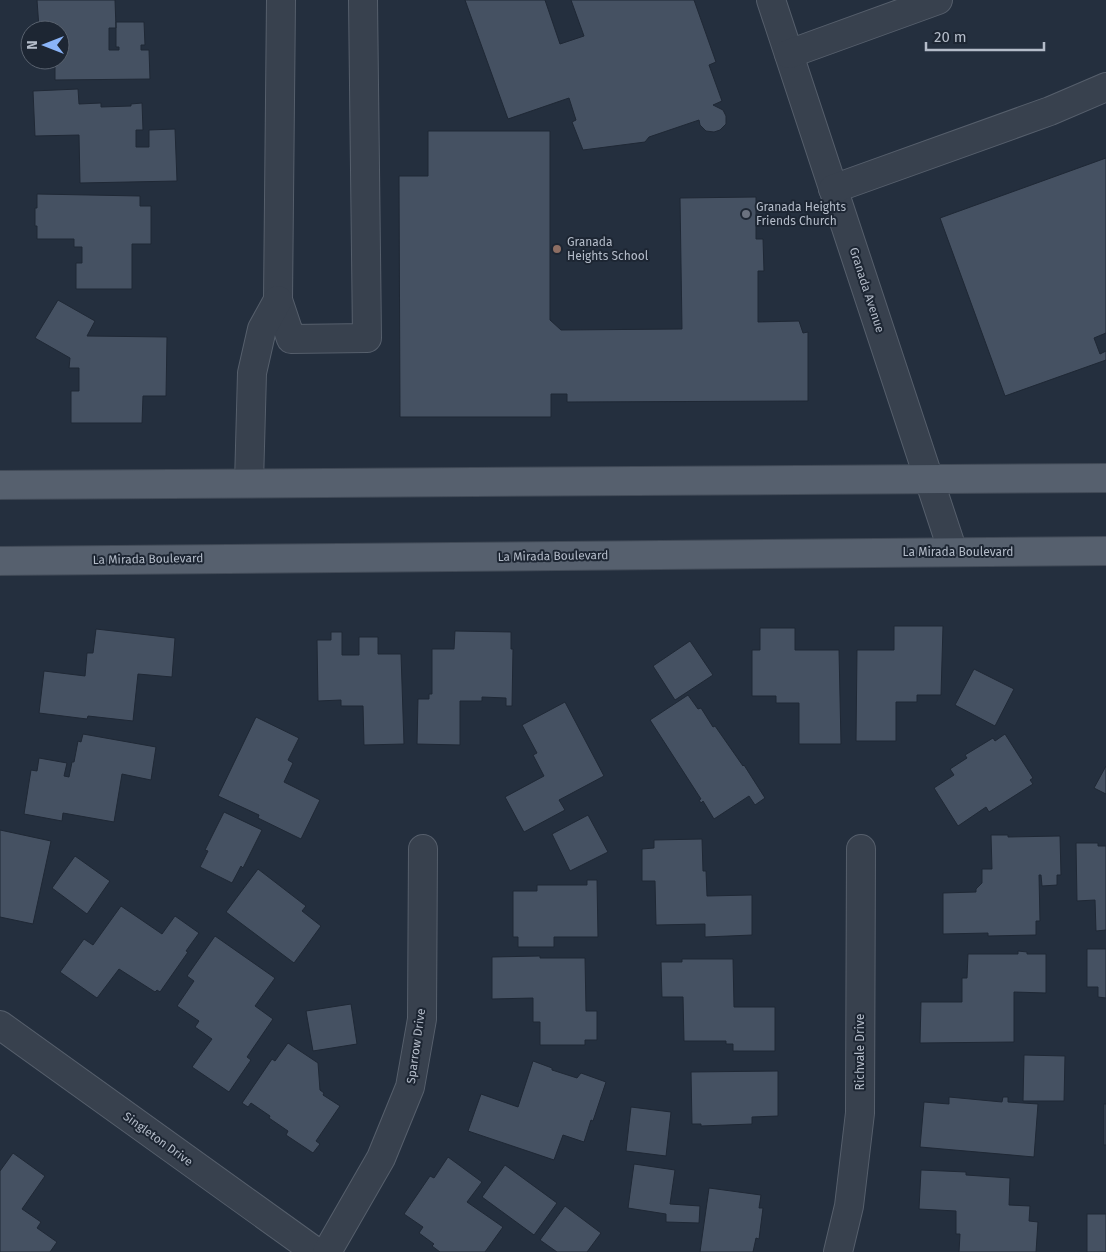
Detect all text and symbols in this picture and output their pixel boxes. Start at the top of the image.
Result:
north arrow [20,20,70,70]
scale bar [926,20,1044,52]
text: 20 m [934,28,967,46]
text: N [24,40,41,50]
place label: Granada Heights Friends Church [756,200,846,228]
marker: Granada Heights Friends Church [740,208,752,220]
place label: Granada Heights School [567,235,649,263]
marker: Granada Heights School [551,243,563,255]
street label: Granada Avenue [847,246,887,334]
street label: La Mirada Boulevard [903,545,1013,559]
street label: La Mirada Boulevard [497,548,609,564]
street label: La Mirada Boulevard [92,551,204,567]
street label: Sparrow Drive [404,1007,428,1085]
street label: Richvale Drive [853,1014,867,1090]
street label: Singleton Drive [120,1109,196,1169]

